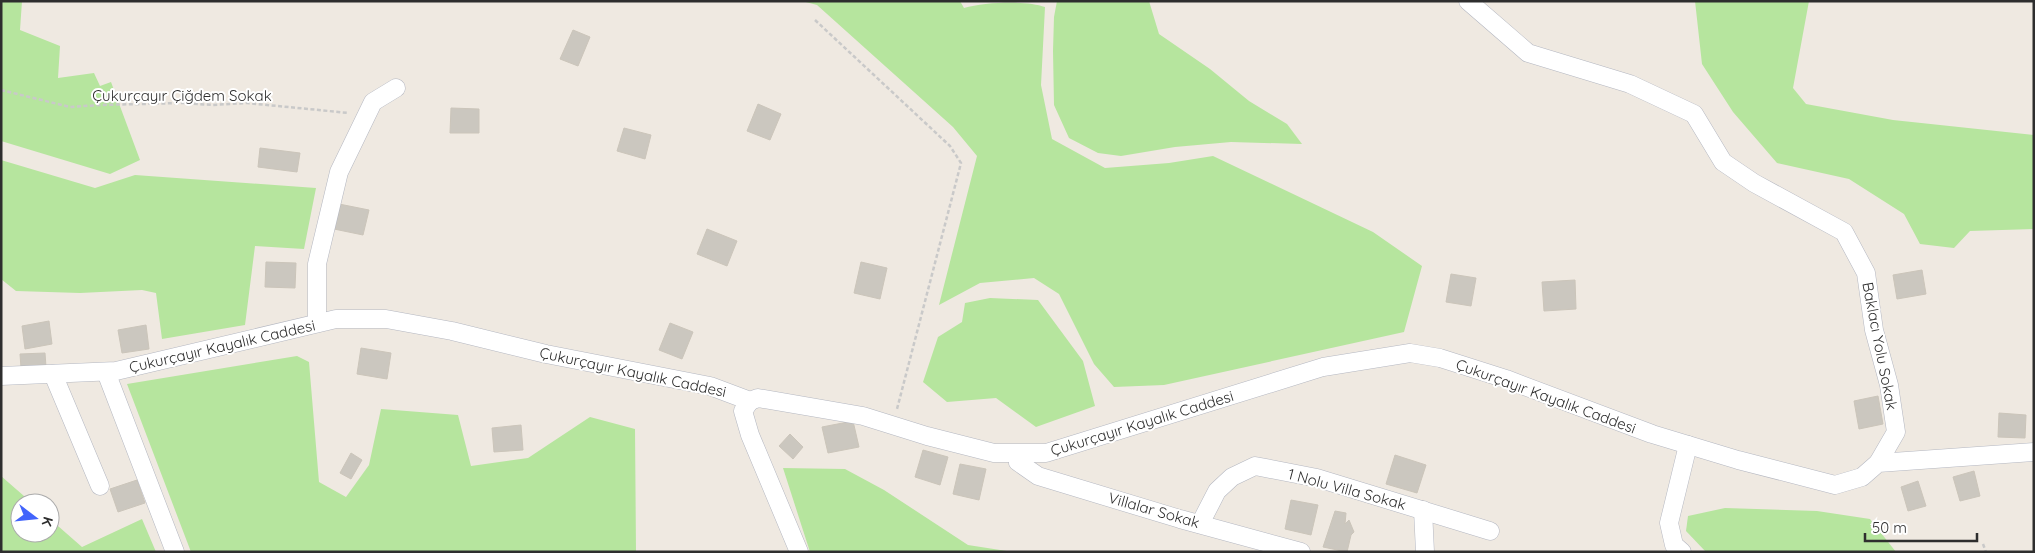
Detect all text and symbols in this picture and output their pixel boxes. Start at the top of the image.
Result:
street label: Çukurçayır Çiğdem Sokak [92,86,272,105]
street label: Baklacı Yolu Sokak [1858,280,1902,412]
street label: Çukurçayır Kayalık Caddesi [127,315,317,377]
street label: Çukurçayır Kayalık Caddesi [538,343,728,401]
street label: Çukurçayır Kayalık Caddesi [1453,355,1639,437]
street label: Çukurçayır Kayalık Caddesi [1048,386,1236,460]
street label: 1 Nolu Villa Sokak [1286,464,1408,514]
street label: Villalar Sokak [1106,488,1202,532]
north arrow [10,493,60,543]
scale bar [1865,510,1978,542]
text: K [38,515,57,528]
text: 50 m [1872,518,1907,537]

